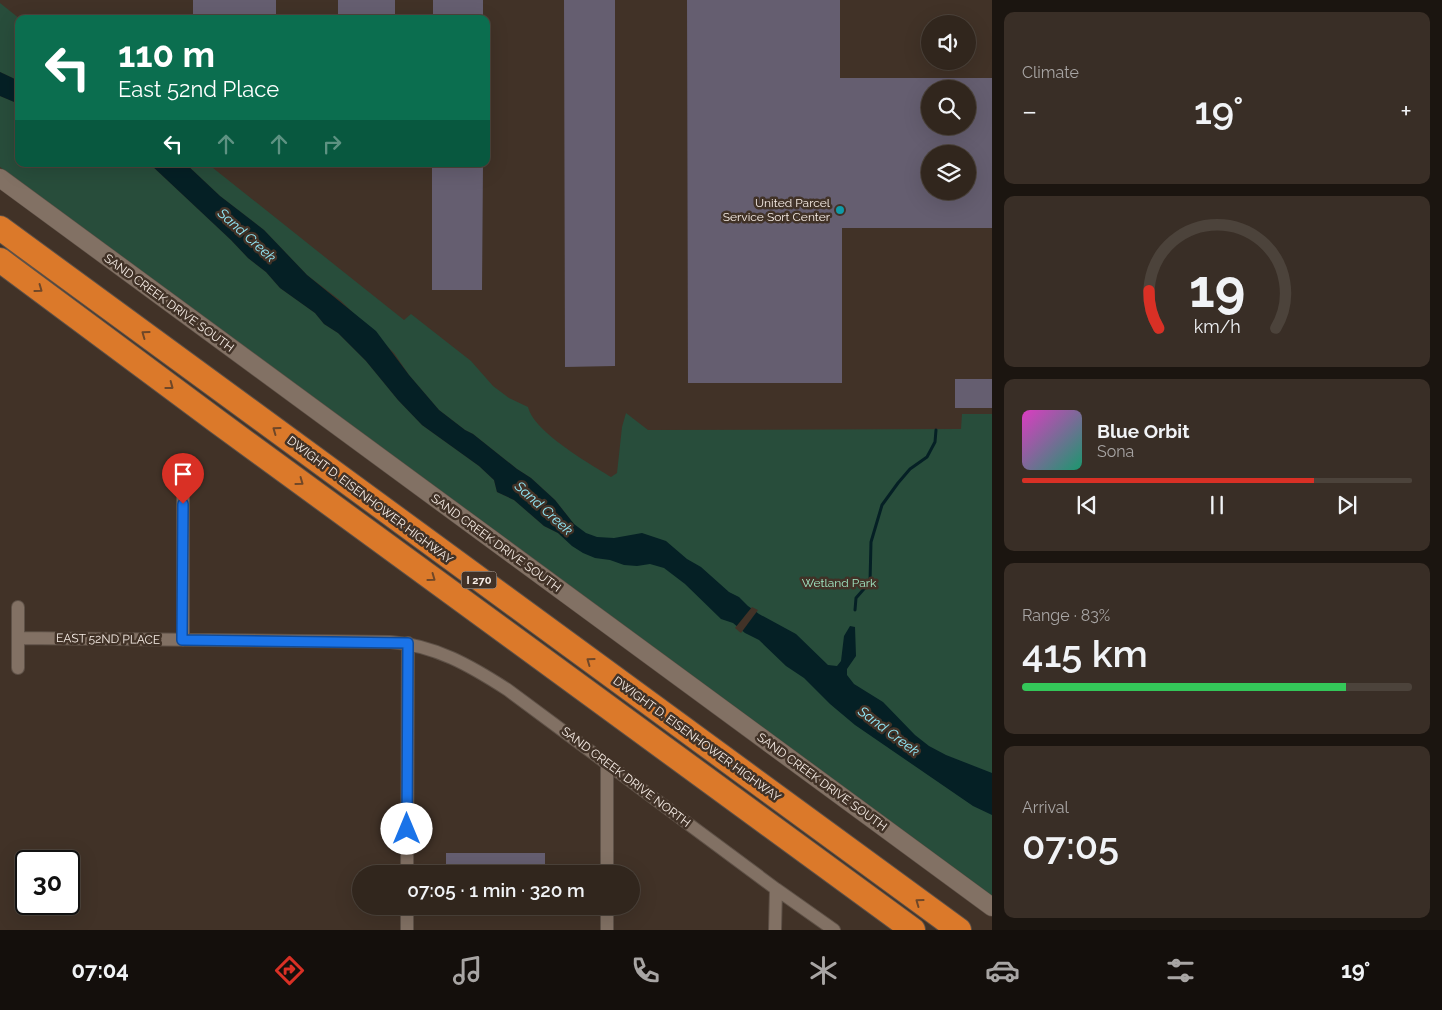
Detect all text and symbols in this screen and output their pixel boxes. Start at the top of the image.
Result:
map controls [921,15,976,200]
button: sound [921,15,976,70]
text: 110 m [118,34,215,75]
icon: left [35,35,100,100]
text: Climate [1022,63,1079,82]
text: East 52nd Place [118,76,279,102]
button: search [921,80,976,135]
text: 19° [1194,88,1244,133]
text: − [1022,95,1037,128]
text: + [1400,95,1412,128]
icon: left [159,130,187,158]
icon: ahead [212,130,240,158]
icon: ahead [265,130,293,158]
icon: right [318,130,346,158]
button: layers [921,145,976,200]
place label: United Parcel Service Sort Center [723,196,831,224]
water label: Sand Creek [214,204,280,266]
marker: United Parcel Service Sort Center [834,204,846,216]
street label: SAND CREEK DRIVE SOUTH [101,251,237,355]
text: 19 [1189,258,1245,319]
one-way arrow [33,283,43,292]
text: km/h [1193,316,1241,337]
one-way arrow [141,331,151,340]
one-way arrow [164,380,173,388]
text: Blue Orbit [1097,420,1189,442]
one-way arrow [272,427,282,436]
street label: DWIGHT D. EISENHOWER HIGHWAY [285,433,456,567]
text: Sona [1097,442,1134,461]
pin [162,453,204,504]
icon: arrive [169,460,197,488]
one-way arrow [294,477,303,485]
water label: Sand Creek [511,477,577,539]
street label: SAND CREEK DRIVE SOUTH [428,491,564,595]
icon: previous [1073,491,1101,519]
icon: pause [1203,491,1231,519]
icon: next [1333,491,1361,519]
one-way arrow [426,572,436,581]
road number: I 270 [462,572,496,588]
park label: Wetland Park [802,576,877,590]
text: Range · 83% [1022,606,1110,625]
street label: EAST 52ND PLACE [56,631,160,647]
text: 415 km [1022,631,1148,676]
one-way arrow [586,658,596,667]
street label: DWIGHT D. EISENHOWER HIGHWAY [611,674,784,805]
water label: Sand Creek [854,702,923,760]
street label: SAND CREEK DRIVE NORTH [559,724,693,830]
street label: SAND CREEK DRIVE SOUTH [754,730,890,834]
text: Arrival [1022,798,1069,817]
position arrow [380,802,432,854]
text: 07:05 [1022,823,1119,868]
speed limit sign: 30 [15,850,80,915]
text: 07:05 · 1 min · 320 m [407,879,585,901]
one-way arrow [915,899,925,908]
icon: directions [272,953,307,988]
icon: music [450,953,485,988]
icon: phone [628,953,663,988]
icon: climate [806,953,841,988]
icon: car [985,953,1020,988]
icon: filters [1163,953,1198,988]
text: 07:04 [72,957,129,983]
text: 19° [1341,957,1370,983]

